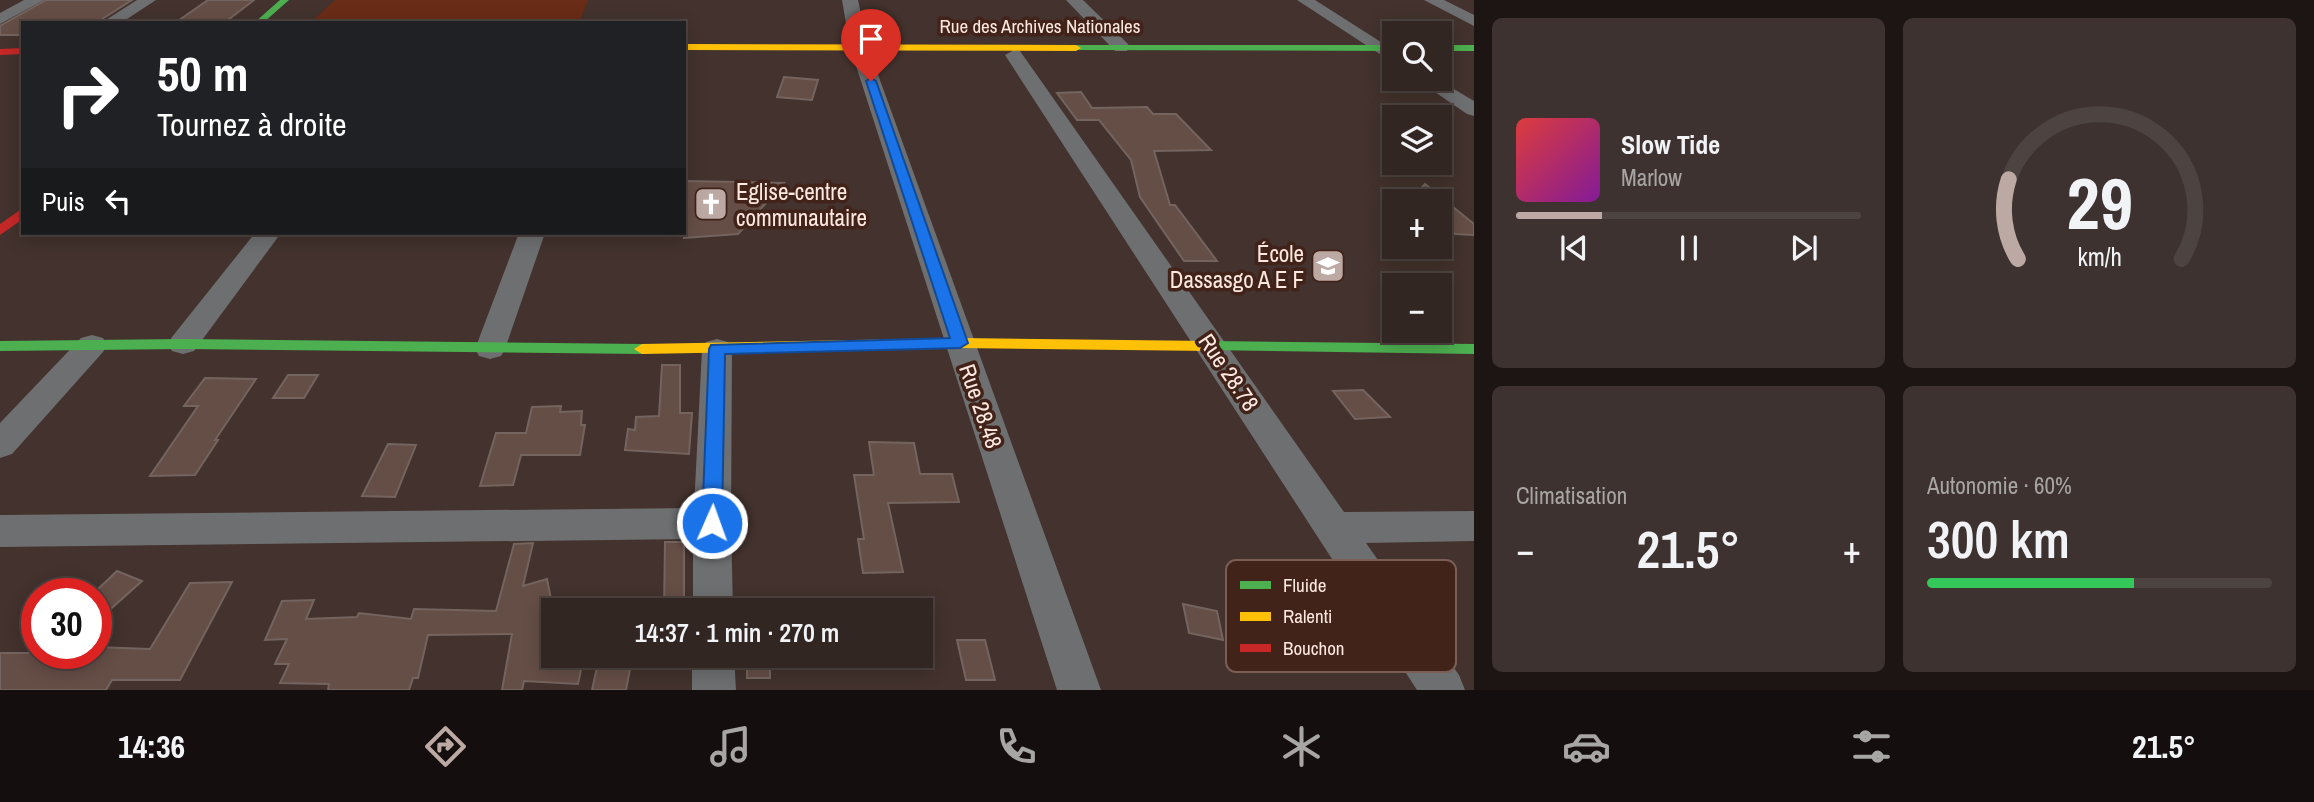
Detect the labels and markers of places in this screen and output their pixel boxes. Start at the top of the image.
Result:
pin [841,9,901,81]
place label: Eglise-centre communautaire [736,176,867,233]
church icon: Eglise-centre communautaire [692,185,730,223]
place label: École Dassasgo A E F [1170,238,1304,295]
school or university icon: École Dassasgo A E F [1309,247,1347,285]

